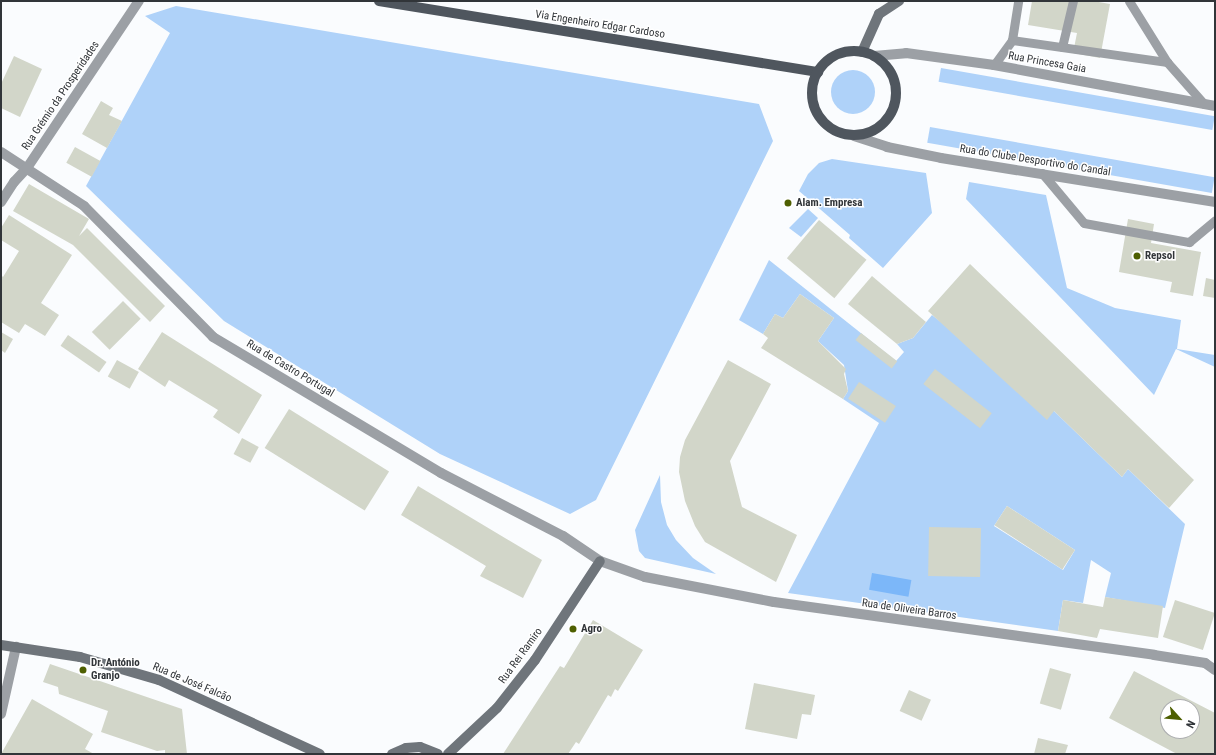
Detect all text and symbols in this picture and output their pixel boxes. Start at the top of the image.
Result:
street label: Via Engenheiro Edgar Cardoso [534,8,666,42]
street label: Rua Grémio da Prosperidades [20,39,102,153]
street label: Rua Princesa Gaia [1007,50,1087,76]
street label: Rua do Clube Desportivo do Candal [959,143,1111,179]
place label: Alam. Empresa [796,196,862,210]
marker: Alam. Empresa [783,198,793,208]
place label: Repsol [1145,249,1175,263]
marker: Repsol [1132,251,1142,261]
street label: Rua de Castro Portugal [244,338,336,400]
street label: Rua de Oliveira Barros [861,597,957,623]
place label: Agro [581,622,602,636]
marker: Agro [568,624,578,634]
street label: Rua Rei Ramiro [496,626,546,686]
place label: Dr. António Granjo [91,657,140,683]
street label: Rua de José Falcão [151,660,233,706]
marker: Dr. António Granjo [78,665,88,675]
north arrow [1160,699,1200,739]
text: N [1183,718,1198,730]

